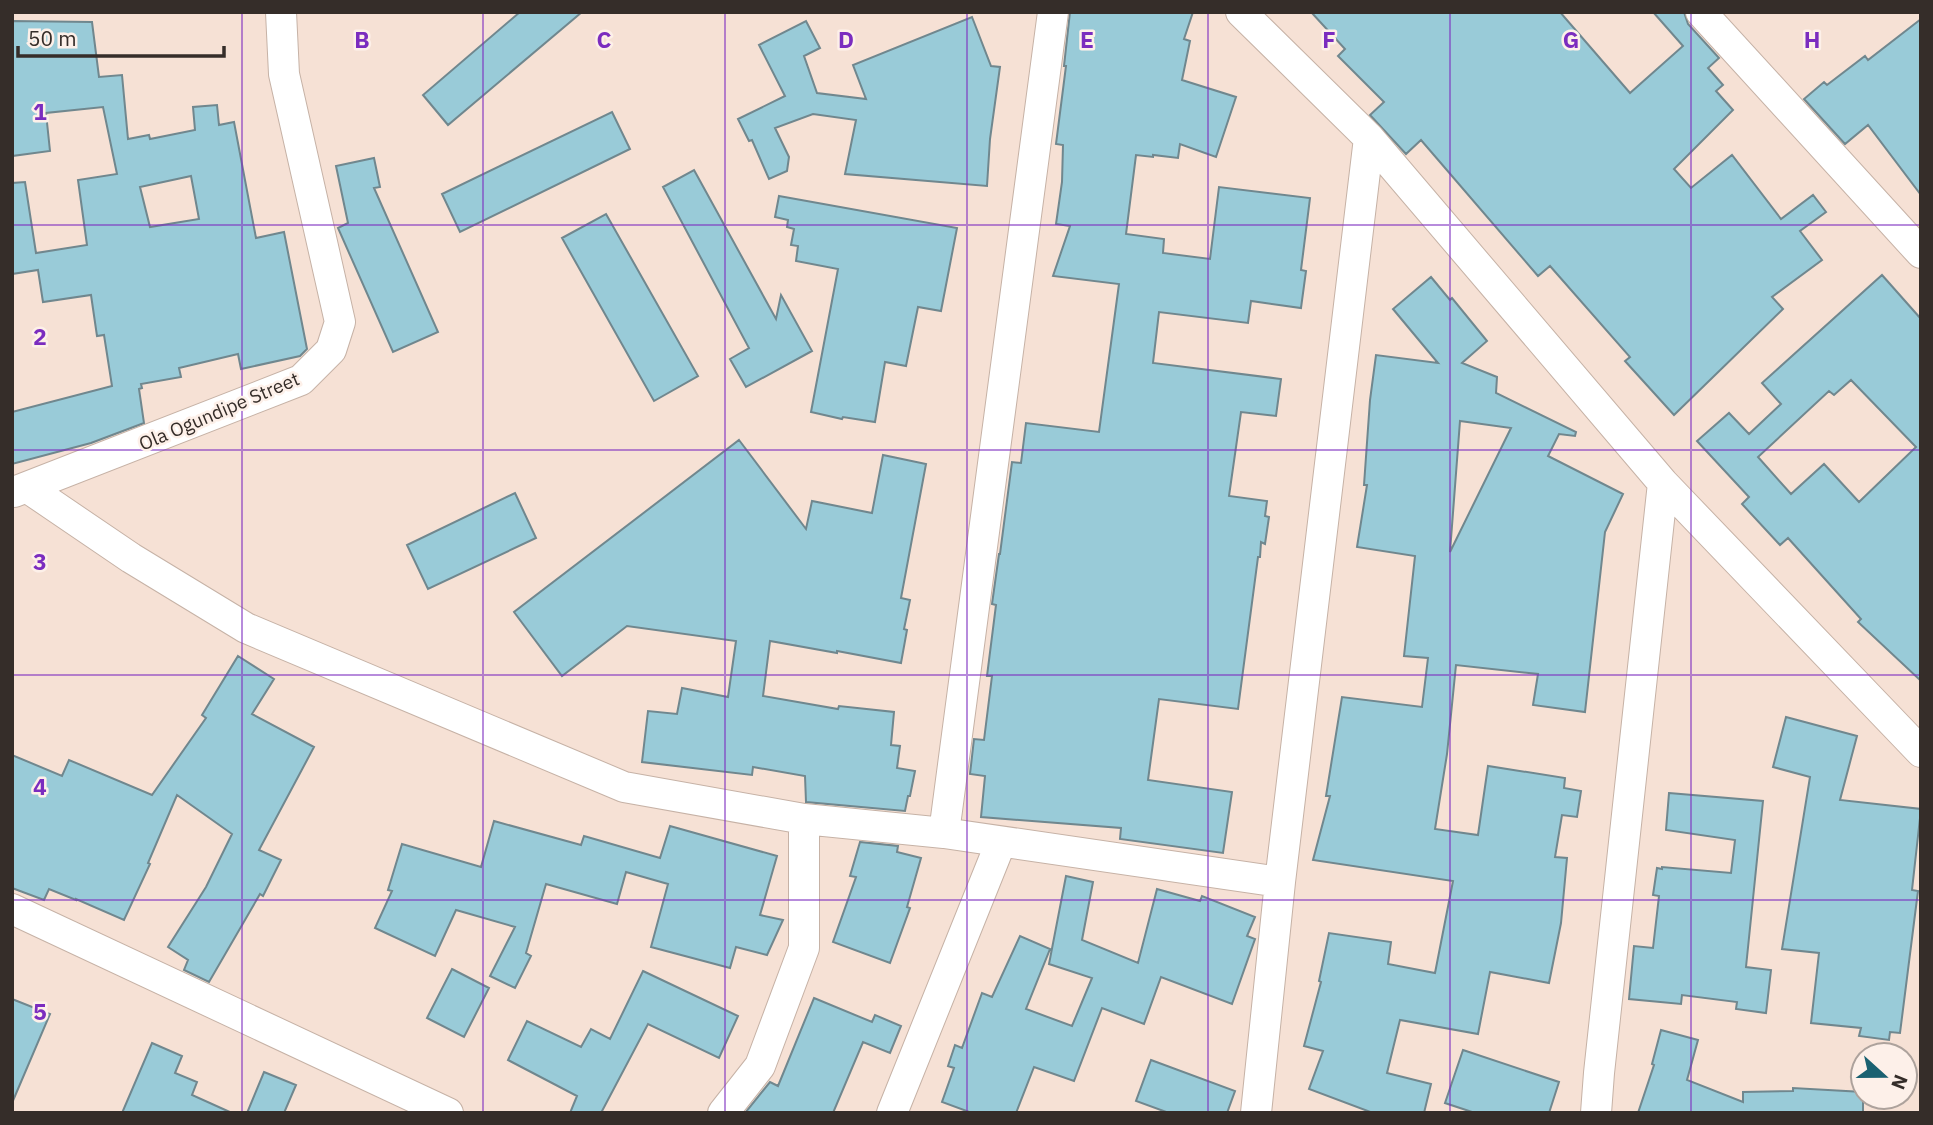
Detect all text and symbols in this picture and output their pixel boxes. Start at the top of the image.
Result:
scale bar [18,14,224,58]
text: 50 m [28,24,77,52]
text: B [354,24,370,54]
text: C [597,24,612,54]
text: D [838,24,854,54]
text: E [1080,24,1094,54]
text: F [1322,24,1336,54]
text: G [1563,24,1579,54]
text: H [1804,24,1820,54]
text: 1 [33,96,47,126]
text: 2 [33,321,47,351]
street label: Ola Ogundipe Street [135,366,303,456]
text: 3 [33,546,47,576]
text: 4 [33,771,47,801]
text: 5 [33,996,47,1026]
north arrow [1849,1041,1919,1111]
text: N [1886,1071,1914,1093]

